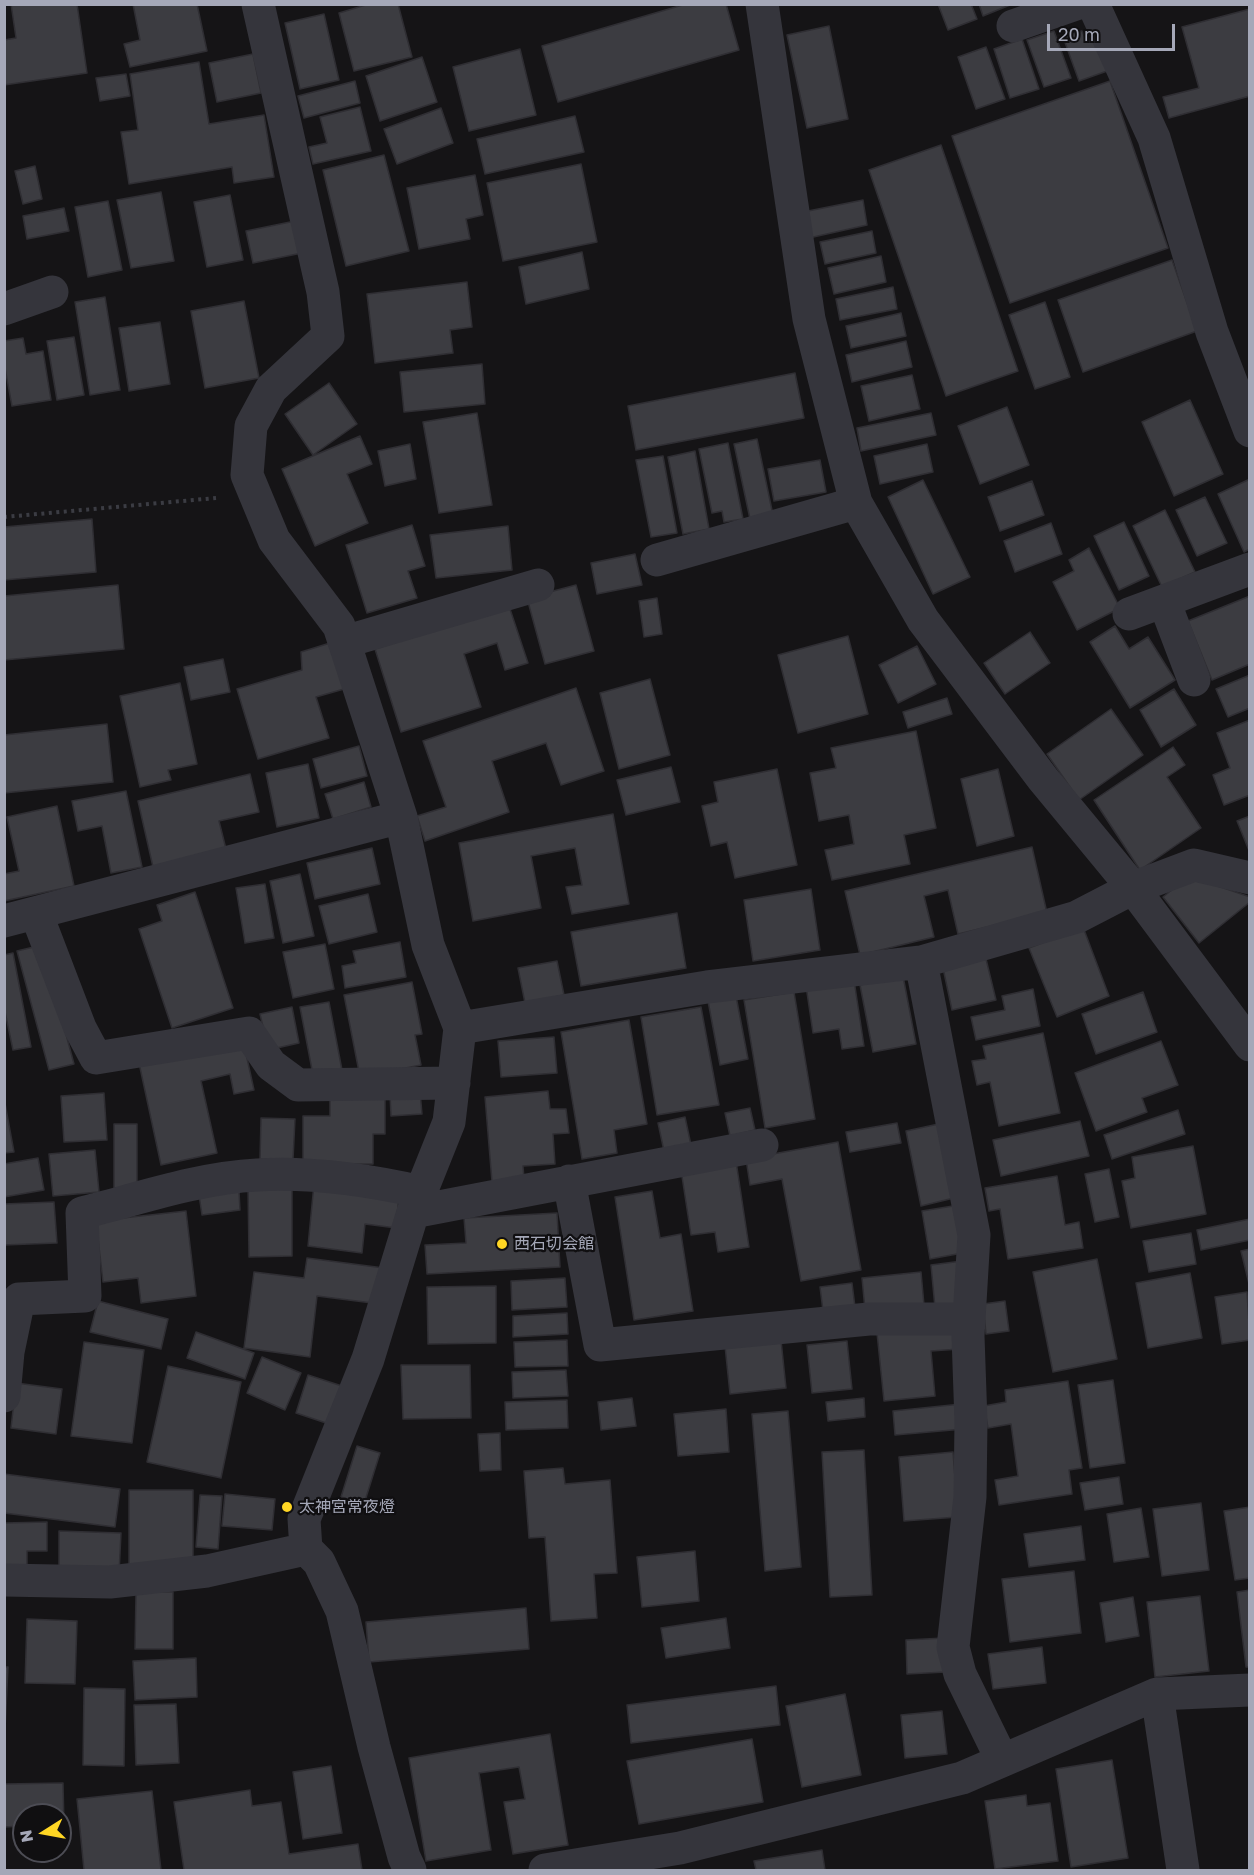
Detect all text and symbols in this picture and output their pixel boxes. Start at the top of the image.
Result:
scale bar [1050,12,1178,50]
text: 20 m [1058,23,1100,45]
place label: 西石切会館 [514,1234,594,1254]
marker: 西石切会館 [495,1237,509,1251]
place label: 太神宮常夜燈 [299,1497,395,1517]
marker: 太神宮常夜燈 [280,1500,294,1514]
north arrow [12,1803,72,1863]
text: N [15,1828,37,1844]

